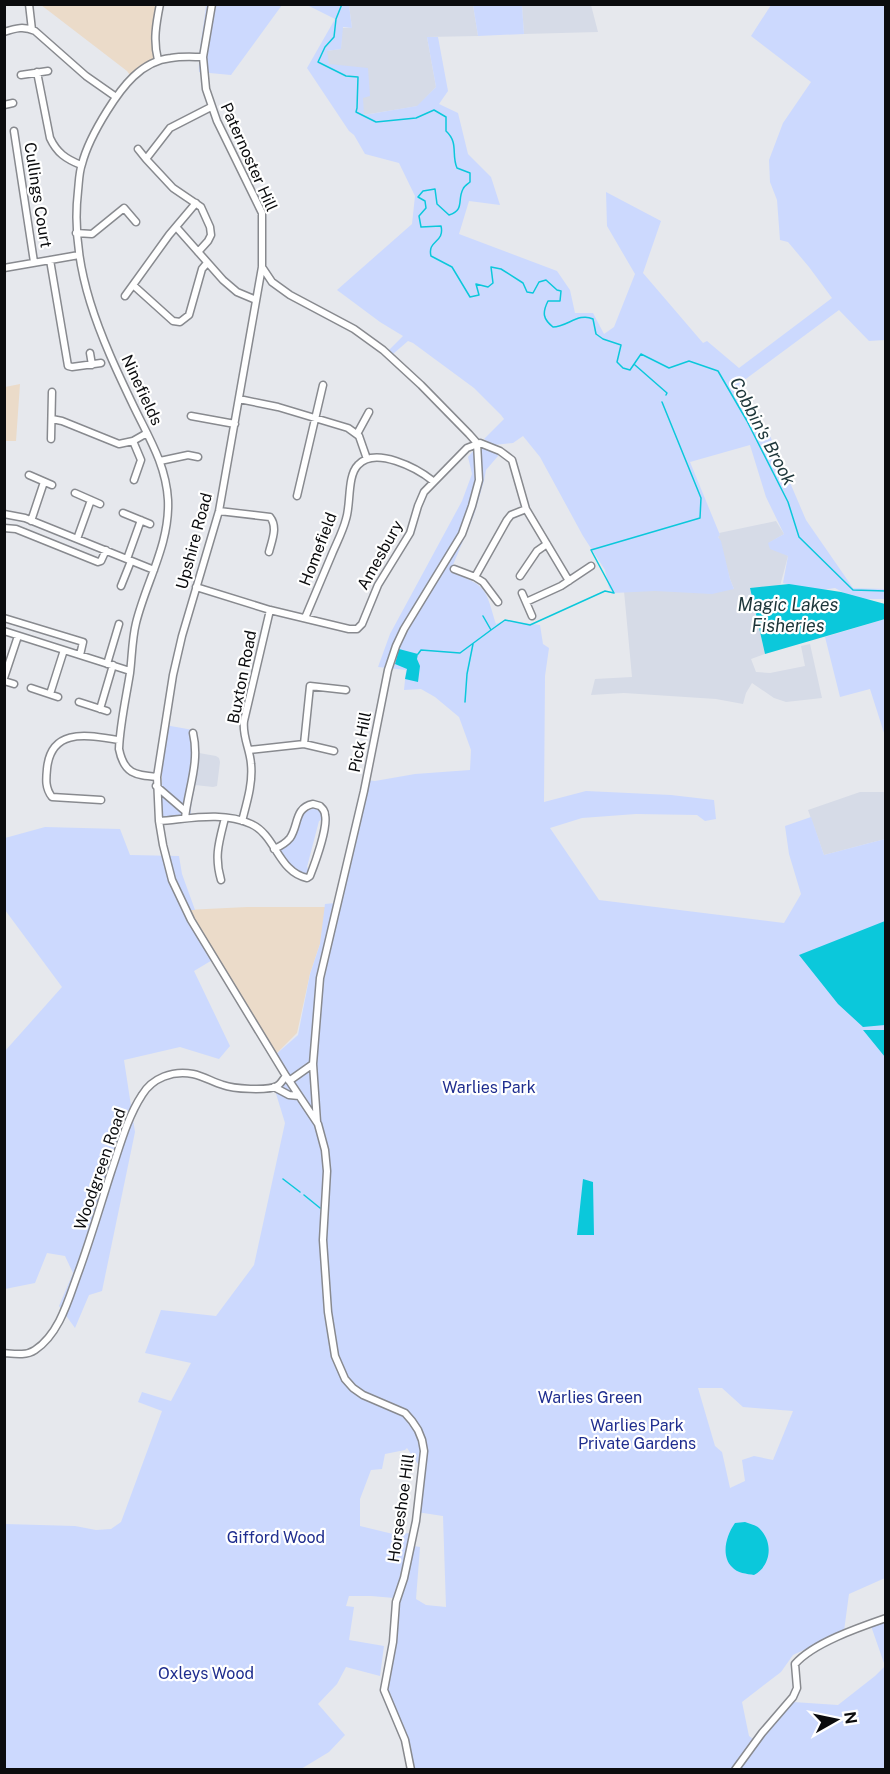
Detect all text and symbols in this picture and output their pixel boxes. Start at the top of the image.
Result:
street label: Paternoster Hill [217,100,282,214]
street label: Cullings Court [20,141,56,249]
street label: Ninefields [117,352,167,428]
water label: Cobbin's Brook [726,373,801,489]
street label: Upshire Road [172,491,216,591]
street label: Homefield [295,510,341,588]
street label: Amesbury [353,517,407,593]
water label: Magic Lakes Fisheries [738,594,839,636]
street label: Buxton Road [224,629,260,725]
street label: Pick Hill [345,710,375,774]
park label: Warlies Park [442,1078,536,1097]
street label: Woodgreen Road [70,1106,130,1232]
park label: Warlies Green [538,1388,642,1407]
park label: Warlies Park Private Gardens [578,1416,696,1453]
street label: Horseshoe Hill [384,1452,418,1564]
park label: Gifford Wood [227,1528,325,1547]
park label: Oxleys Wood [158,1664,254,1683]
north arrow [806,1690,866,1750]
text: N [840,1710,861,1725]

